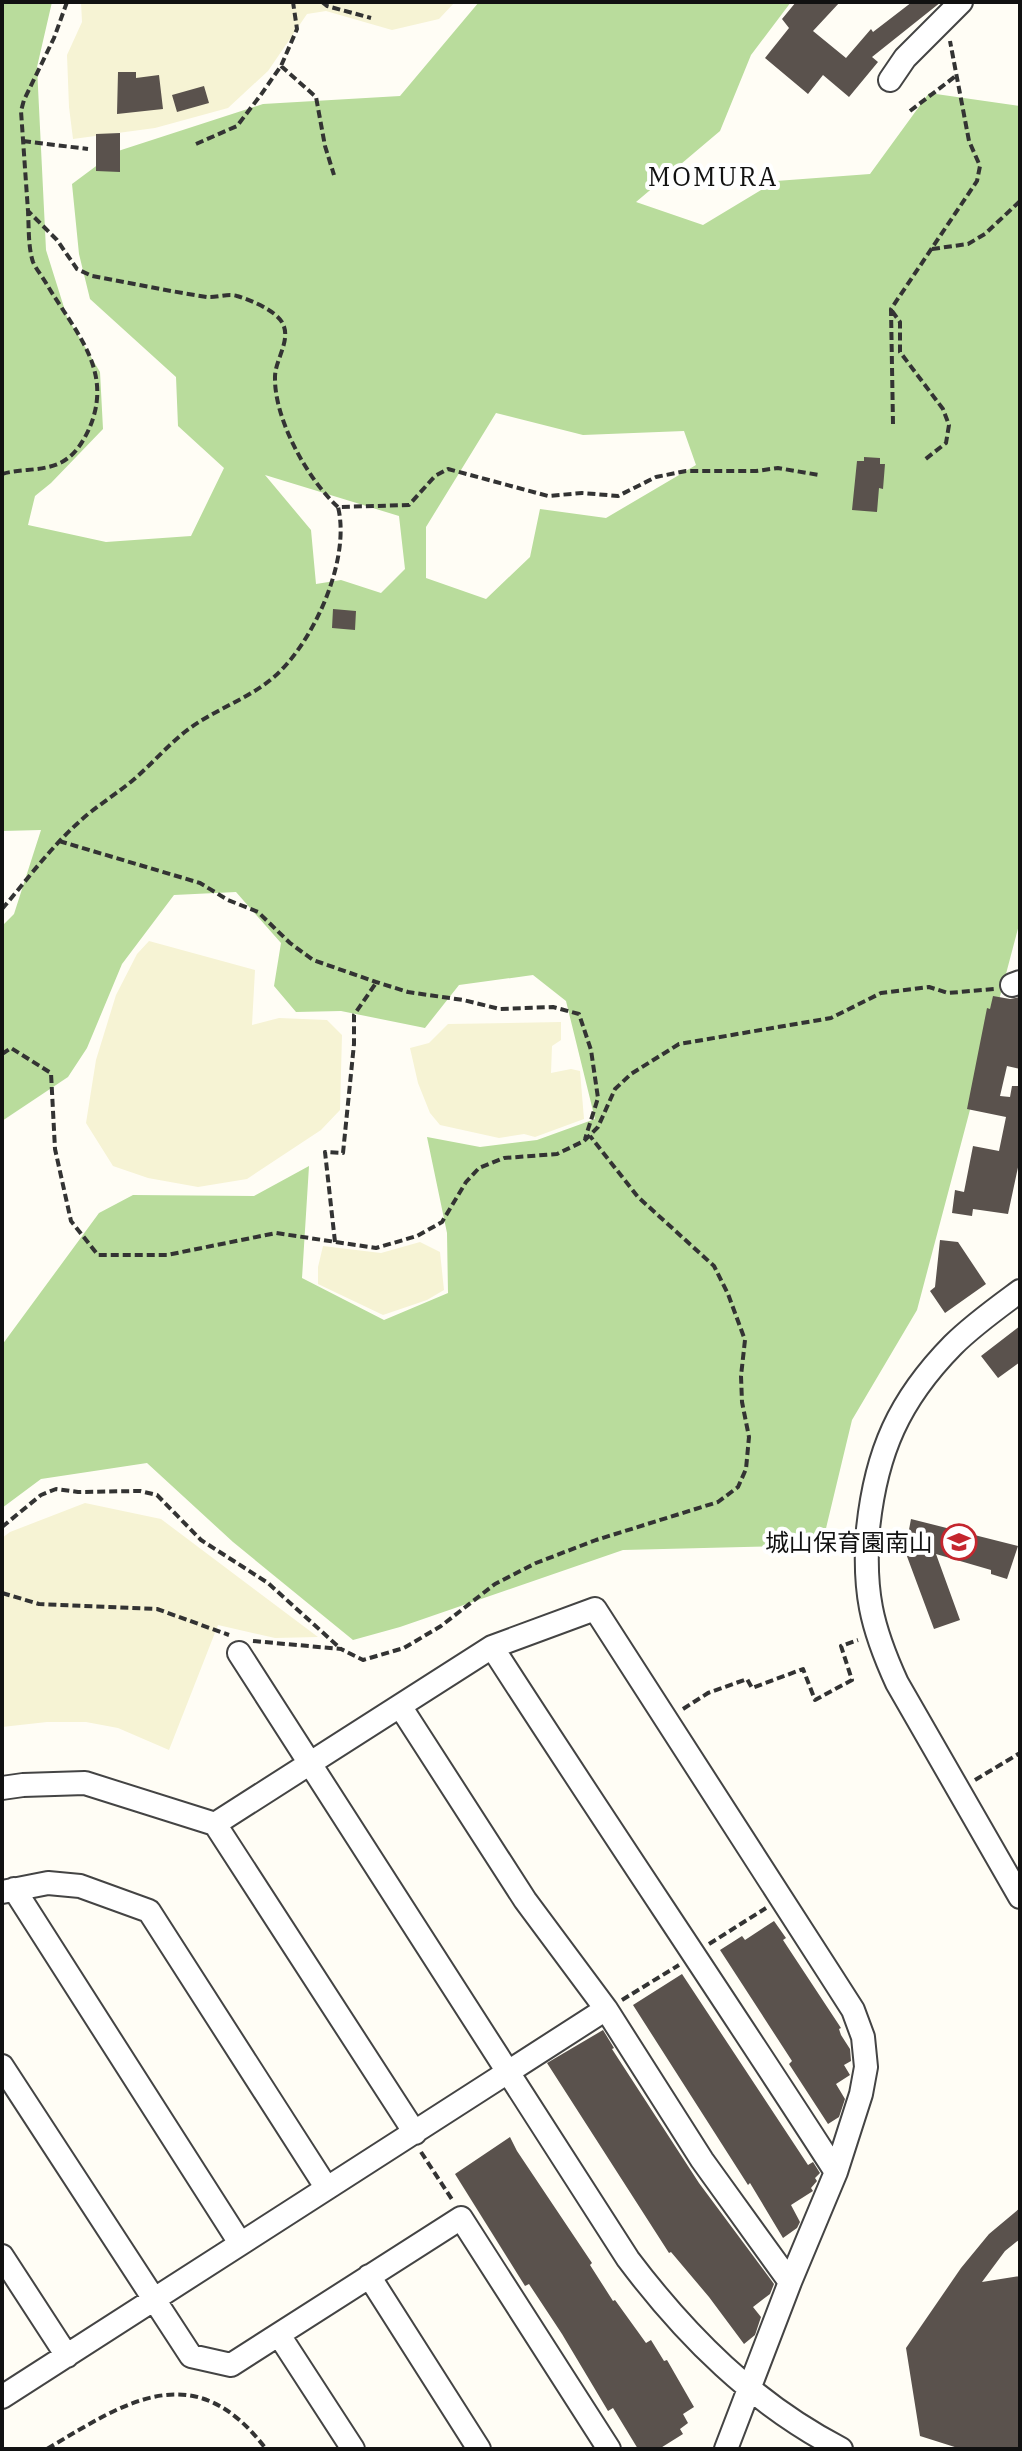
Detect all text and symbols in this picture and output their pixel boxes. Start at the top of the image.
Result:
district label: MOMURA [648,159,778,193]
school or university icon: 城山保育園南山 [940,1523,978,1561]
place label: 城山保育園南山 [765,1526,933,1558]

